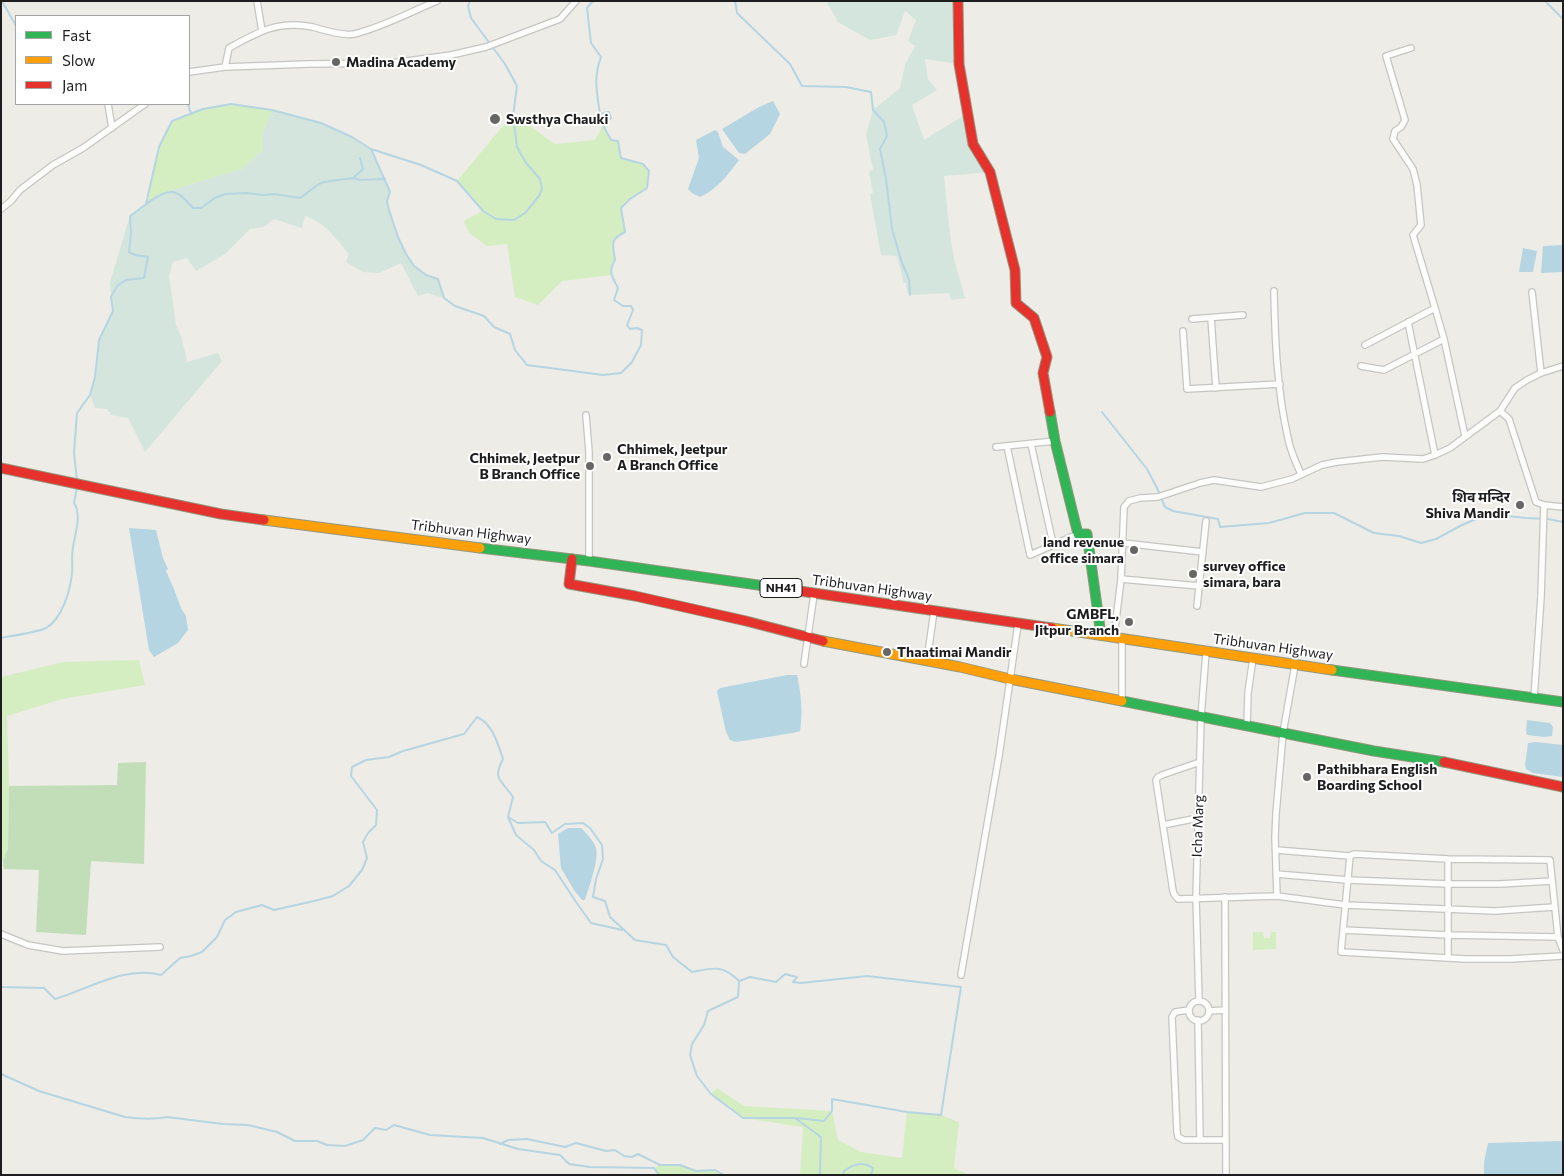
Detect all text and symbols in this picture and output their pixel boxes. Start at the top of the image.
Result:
legend [15,15,190,105]
text: Fast [62,26,91,44]
text: Slow [62,51,95,69]
place label: Madina Academy [346,54,456,70]
marker: Madina Academy [330,56,342,68]
text: Jam [62,76,87,94]
place label: Swsthya Chauki [506,111,608,127]
marker: Swsthya Chauki [488,112,502,126]
place label: Chhimek, Jeetpur A Branch Office [617,441,728,474]
place label: Chhimek, Jeetpur B Branch Office [469,450,580,482]
marker: Chhimek, Jeetpur A Branch Office [601,451,613,463]
marker: Chhimek, Jeetpur B Branch Office [584,460,596,472]
place label: शिव मन्दिर Shiva Mandir [1425,489,1510,522]
marker: शिव मन्दिर Shiva Mandir [1514,499,1526,511]
street label: Tribhuvan Highway [410,516,532,548]
place label: land revenue office simara [1041,534,1124,566]
marker: land revenue office simara [1128,544,1140,556]
place label: survey office simara, bara [1203,558,1286,590]
marker: survey office simara, bara [1187,568,1199,580]
street label: Tribhuvan Highway [811,571,933,605]
road number: NH41 [760,578,802,598]
place label: GMBFL, Jitpur Branch [1035,606,1119,638]
marker: GMBFL, Jitpur Branch [1123,616,1135,628]
street label: Tribhuvan Highway [1212,630,1334,664]
place label: Thaatimai Mandir [897,644,1012,660]
marker: Thaatimai Mandir [881,646,893,658]
place label: Pathibhara English Boarding School [1317,761,1437,794]
marker: Pathibhara English Boarding School [1301,771,1313,783]
street label: Icha Marg [1189,794,1207,858]

